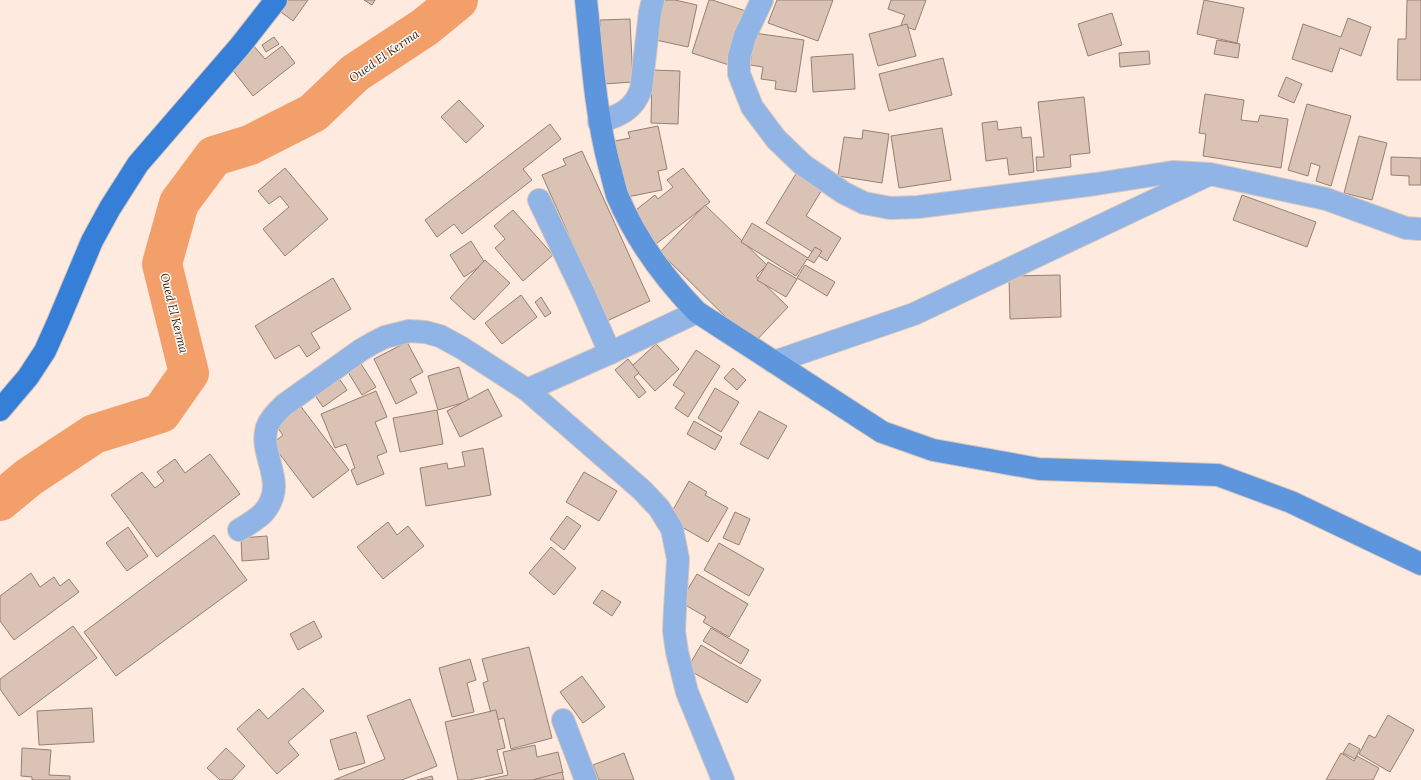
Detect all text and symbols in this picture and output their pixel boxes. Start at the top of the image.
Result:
water label: Oued El Kerma [346,26,422,85]
water label: Oued El Kerma [157,271,192,355]

